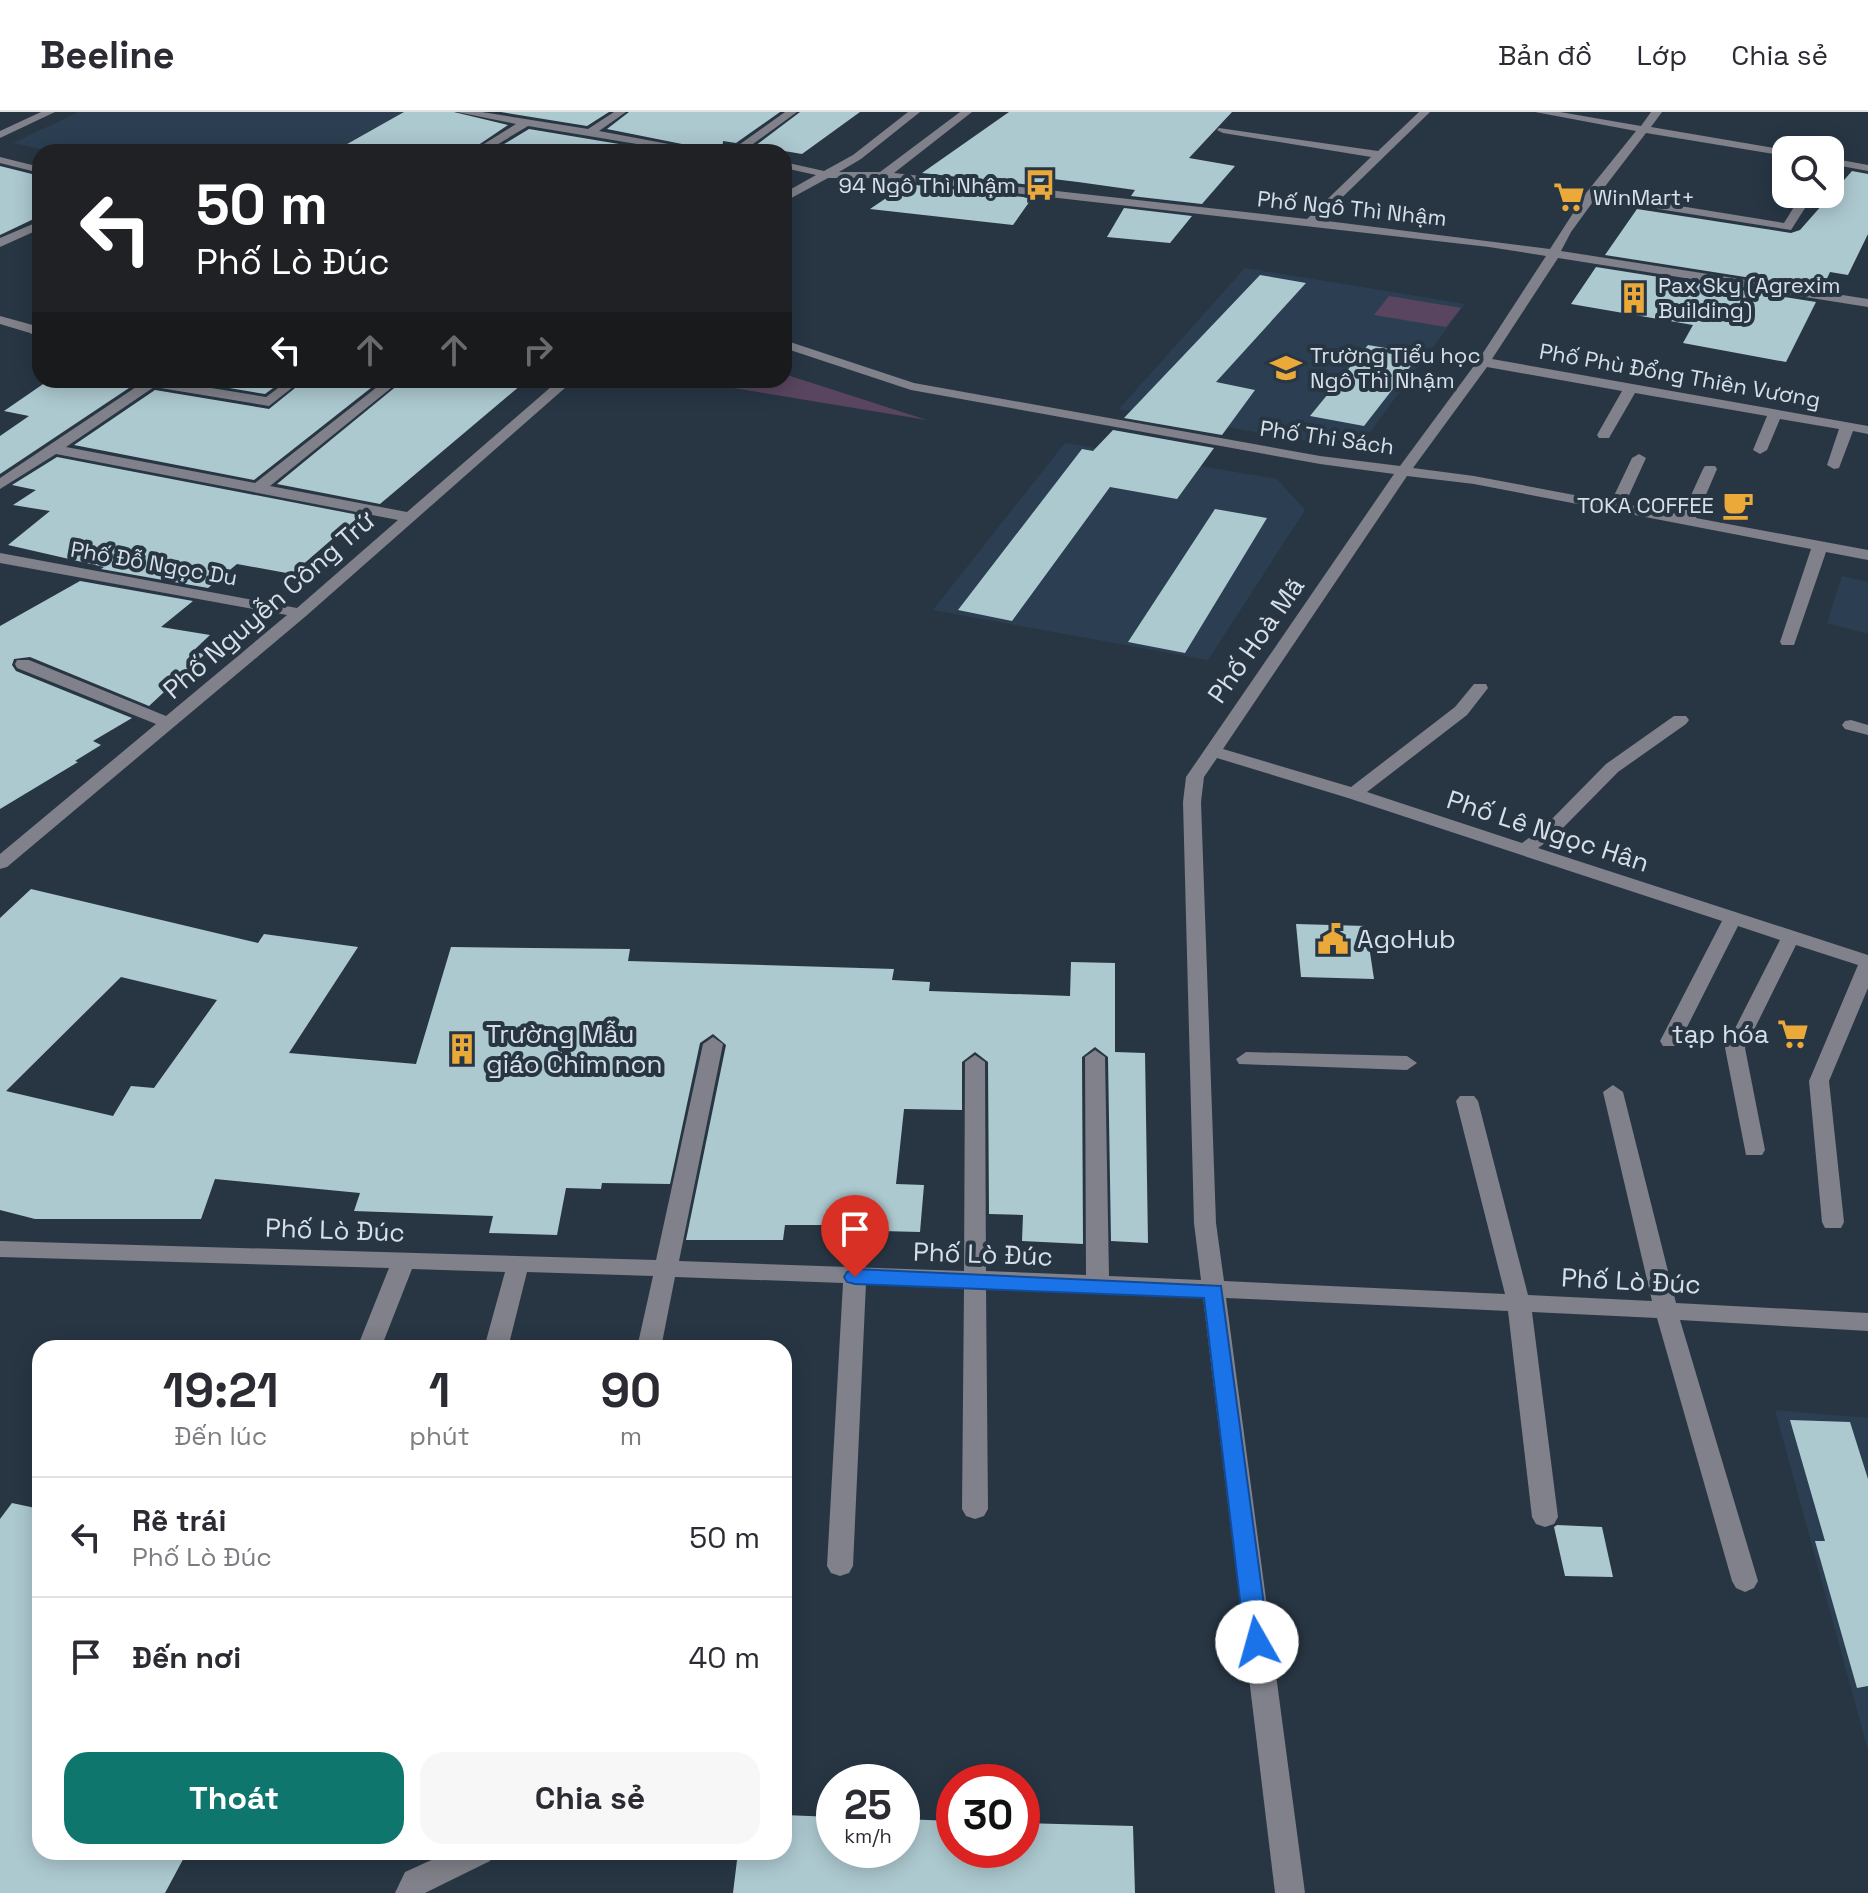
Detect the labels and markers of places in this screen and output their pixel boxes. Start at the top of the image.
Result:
bus stop icon: 94 Ngô Thì Nhậm [1023,168,1057,202]
place label: 94 Ngô Thì Nhậm [839,171,1016,199]
supermarket icon: WinMart+ [1552,180,1586,214]
place label: WinMart+ [1593,183,1695,211]
place label: Pax Sky (Agrexim Building) [1658,271,1840,324]
building icon: Pax Sky (Agrexim Building) [1617,281,1651,315]
place label: Trường Tiểu học Ngô Thì Nhậm [1310,341,1481,394]
school or university icon: Trường Tiểu học Ngô Thì Nhậm [1269,351,1303,385]
cafe icon: TOKA COFFEE [1721,488,1755,522]
place label: TOKA COFFEE [1577,491,1714,519]
public building icon: AgoHub [1316,922,1350,956]
place label: AgoHub [1357,922,1456,956]
place label: Trường Mẫu giáo Chim non [486,1017,662,1081]
place label: tạp hóa [1672,1017,1769,1051]
supermarket icon: tạp hóa [1776,1017,1810,1051]
building icon: Trường Mẫu giáo Chim non [445,1032,479,1066]
pin [821,1195,889,1277]

